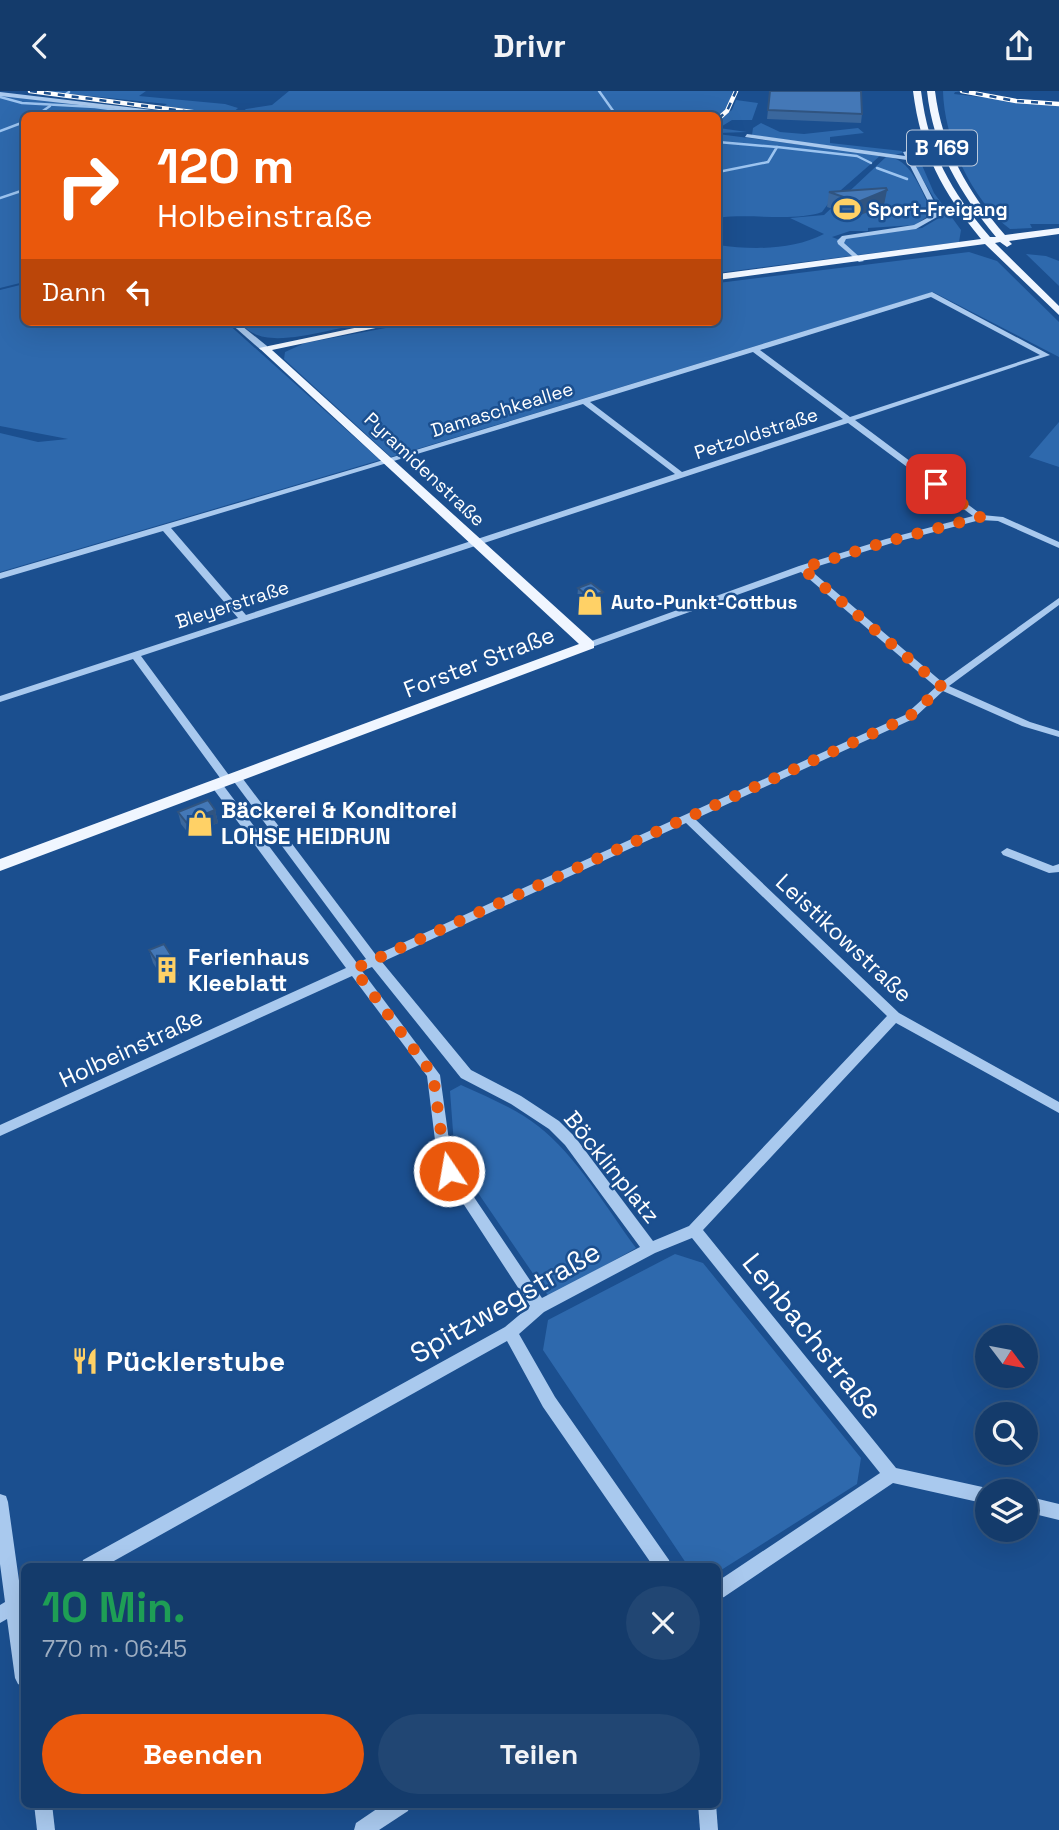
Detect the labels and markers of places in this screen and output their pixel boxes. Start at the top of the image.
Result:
sports icon: Sport-Freigang [832,194,862,224]
place label: Sport-Freigang [868,197,1008,222]
pin [906,454,966,514]
shop icon: Auto-Punkt-Cottbus [575,587,605,617]
place label: Auto-Punkt-Cottbus [611,590,798,615]
place label: Bäckerei & Konditorei LOHSE HEIDRUN [221,795,457,851]
shop icon: Bäckerei & Konditorei LOHSE HEIDRUN [185,808,215,838]
place label: Ferienhaus Kleeblatt [188,942,310,998]
building icon: Ferienhaus Kleeblatt [152,955,182,985]
place label: Pücklerstube [106,1343,285,1379]
restaurant icon: Pücklerstube [70,1346,100,1376]

